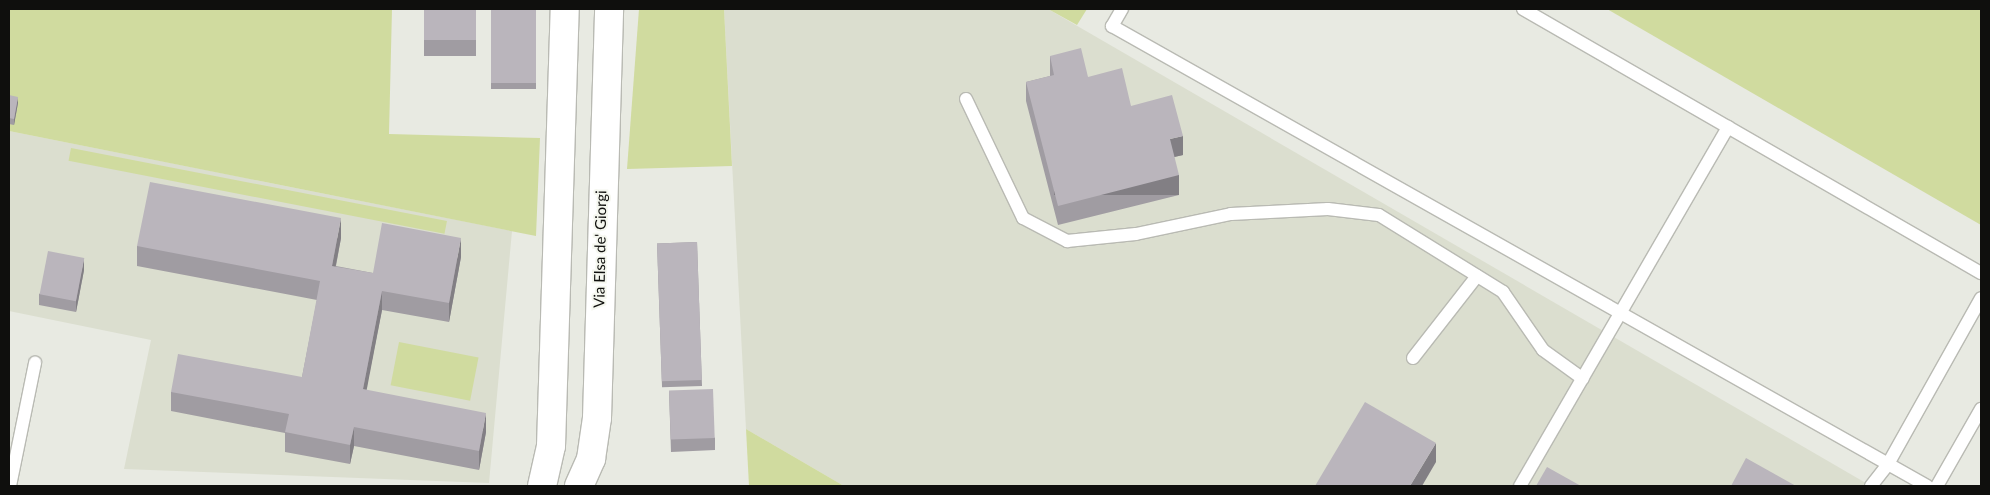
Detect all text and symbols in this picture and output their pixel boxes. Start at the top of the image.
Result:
street label: Via Elsa de' Giorgi [590,190,610,308]

